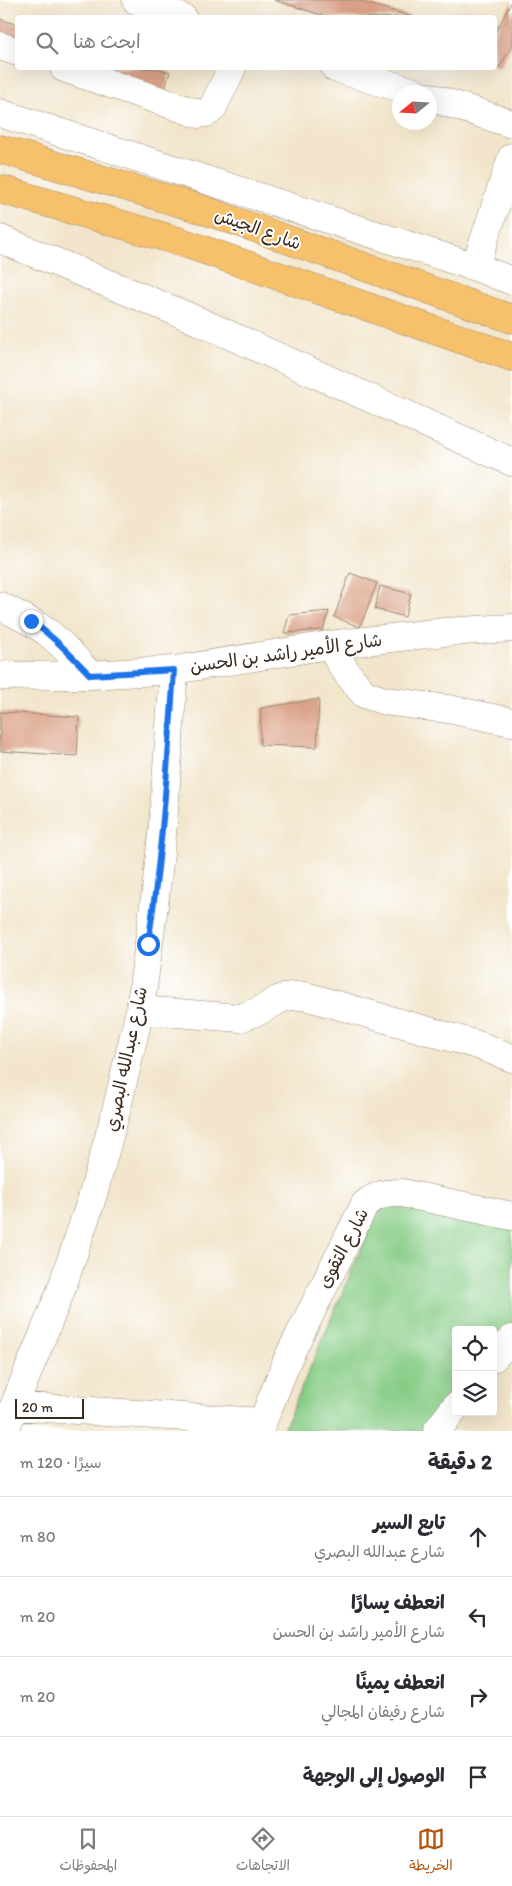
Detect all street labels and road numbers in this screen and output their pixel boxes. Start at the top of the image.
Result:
street label: شارع الجيش [211,203,304,256]
street label: شارع الأمير راشد بن الحسن [188,628,384,678]
street label: شارع عبدالله البصري [100,985,154,1134]
street label: شارع التقوى [313,1204,374,1292]

